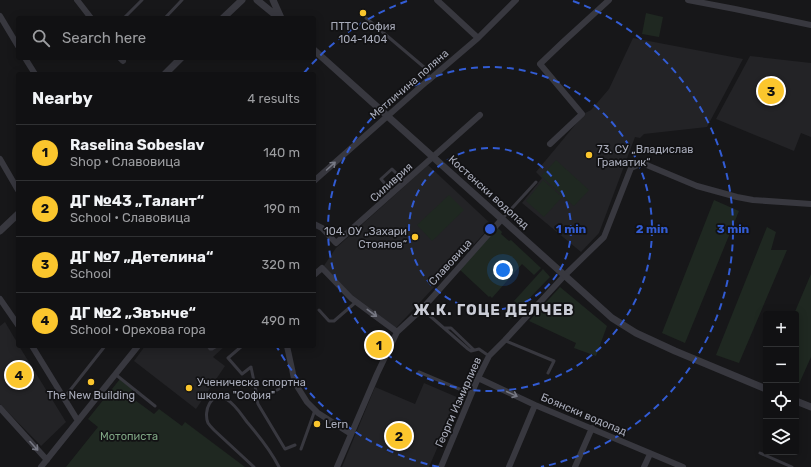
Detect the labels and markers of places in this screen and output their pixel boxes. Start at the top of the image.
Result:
marker: ПТТС София 104-1404 [358,8,368,18]
place label: ПТТС София 104-1404 [331,20,395,46]
pin: 3 [758,76,784,106]
place label: 73. СУ „Владислав Граматик“ [597,143,693,169]
marker: 73. СУ „Владислав Граматик“ [584,150,594,160]
centre of rings [483,222,497,236]
place label: 104. ОУ „Захари Стоянов“ [324,225,407,251]
marker: 104. ОУ „Захари Стоянов“ [410,232,420,242]
pin: 1 [366,330,392,360]
pin: 4 [6,360,32,390]
place label: Ученическа спортна школа "София" [197,376,306,402]
marker: The New Building [86,377,96,387]
marker: Ученическа спортна школа "София" [184,383,194,393]
place label: The New Building [47,389,135,402]
place label: Lern [325,418,348,431]
marker: Lern [312,419,322,429]
pin: 2 [386,421,412,451]

